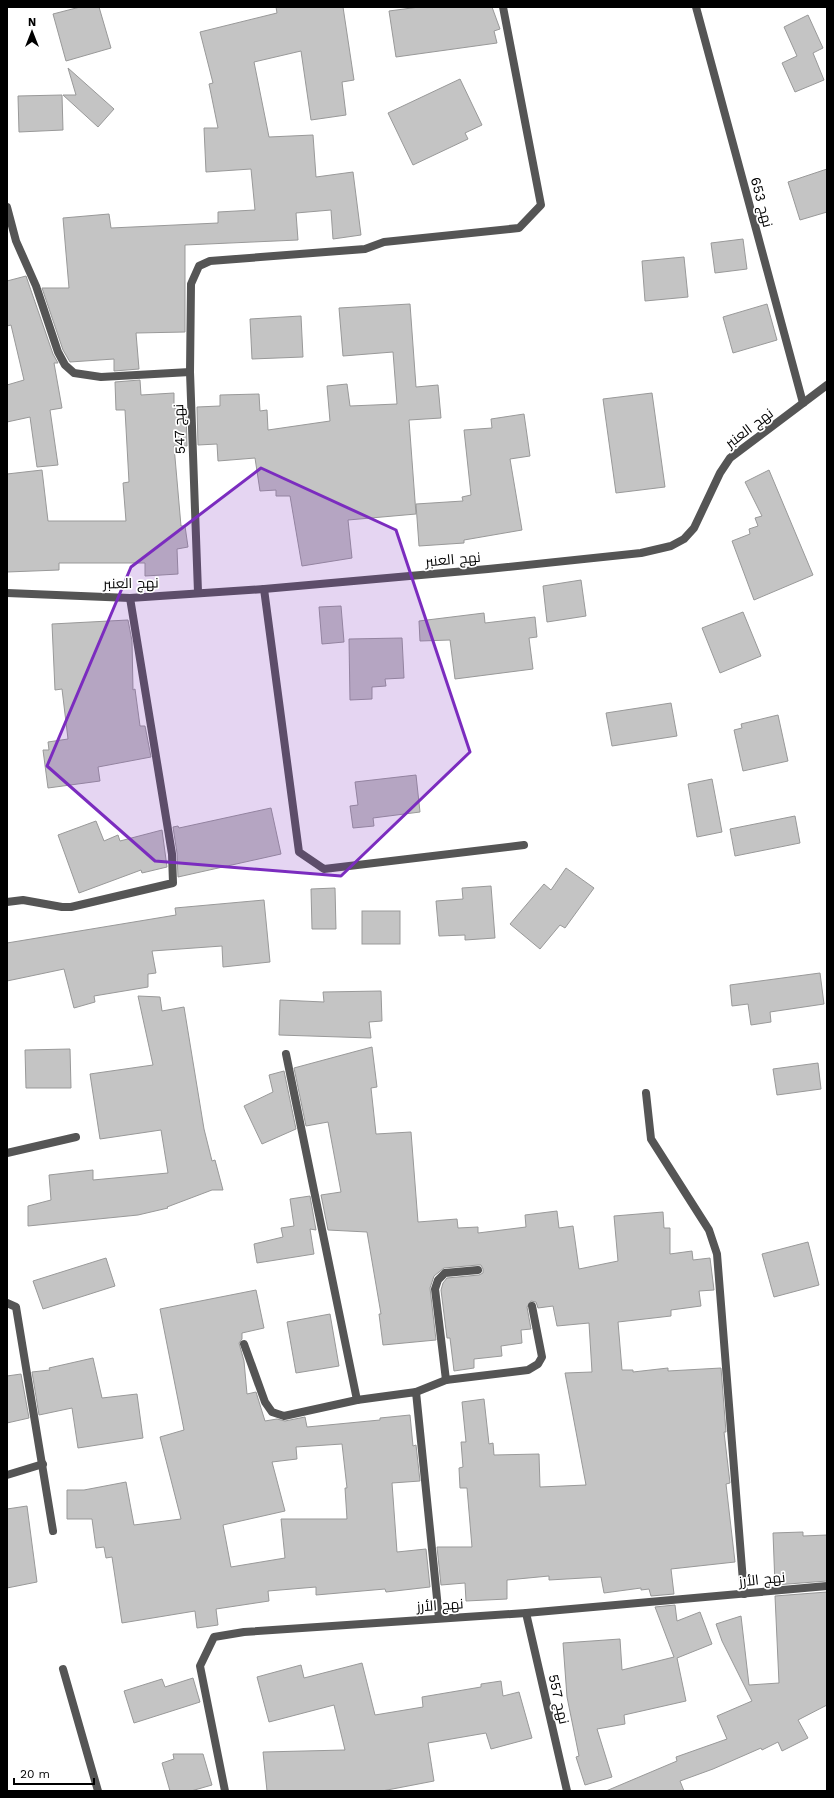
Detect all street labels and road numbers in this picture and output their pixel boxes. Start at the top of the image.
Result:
street label: نهج 653 [747,175,776,229]
street label: نهج 547 [170,403,189,454]
street label: نهج العنبر [721,405,777,452]
street label: نهج العنبر [424,549,481,570]
street label: نهج العنبر [102,575,159,593]
street label: نهج الأرز [737,1569,786,1590]
street label: نهج الأرز [415,1595,464,1616]
street label: نهج 557 [545,1672,572,1726]

